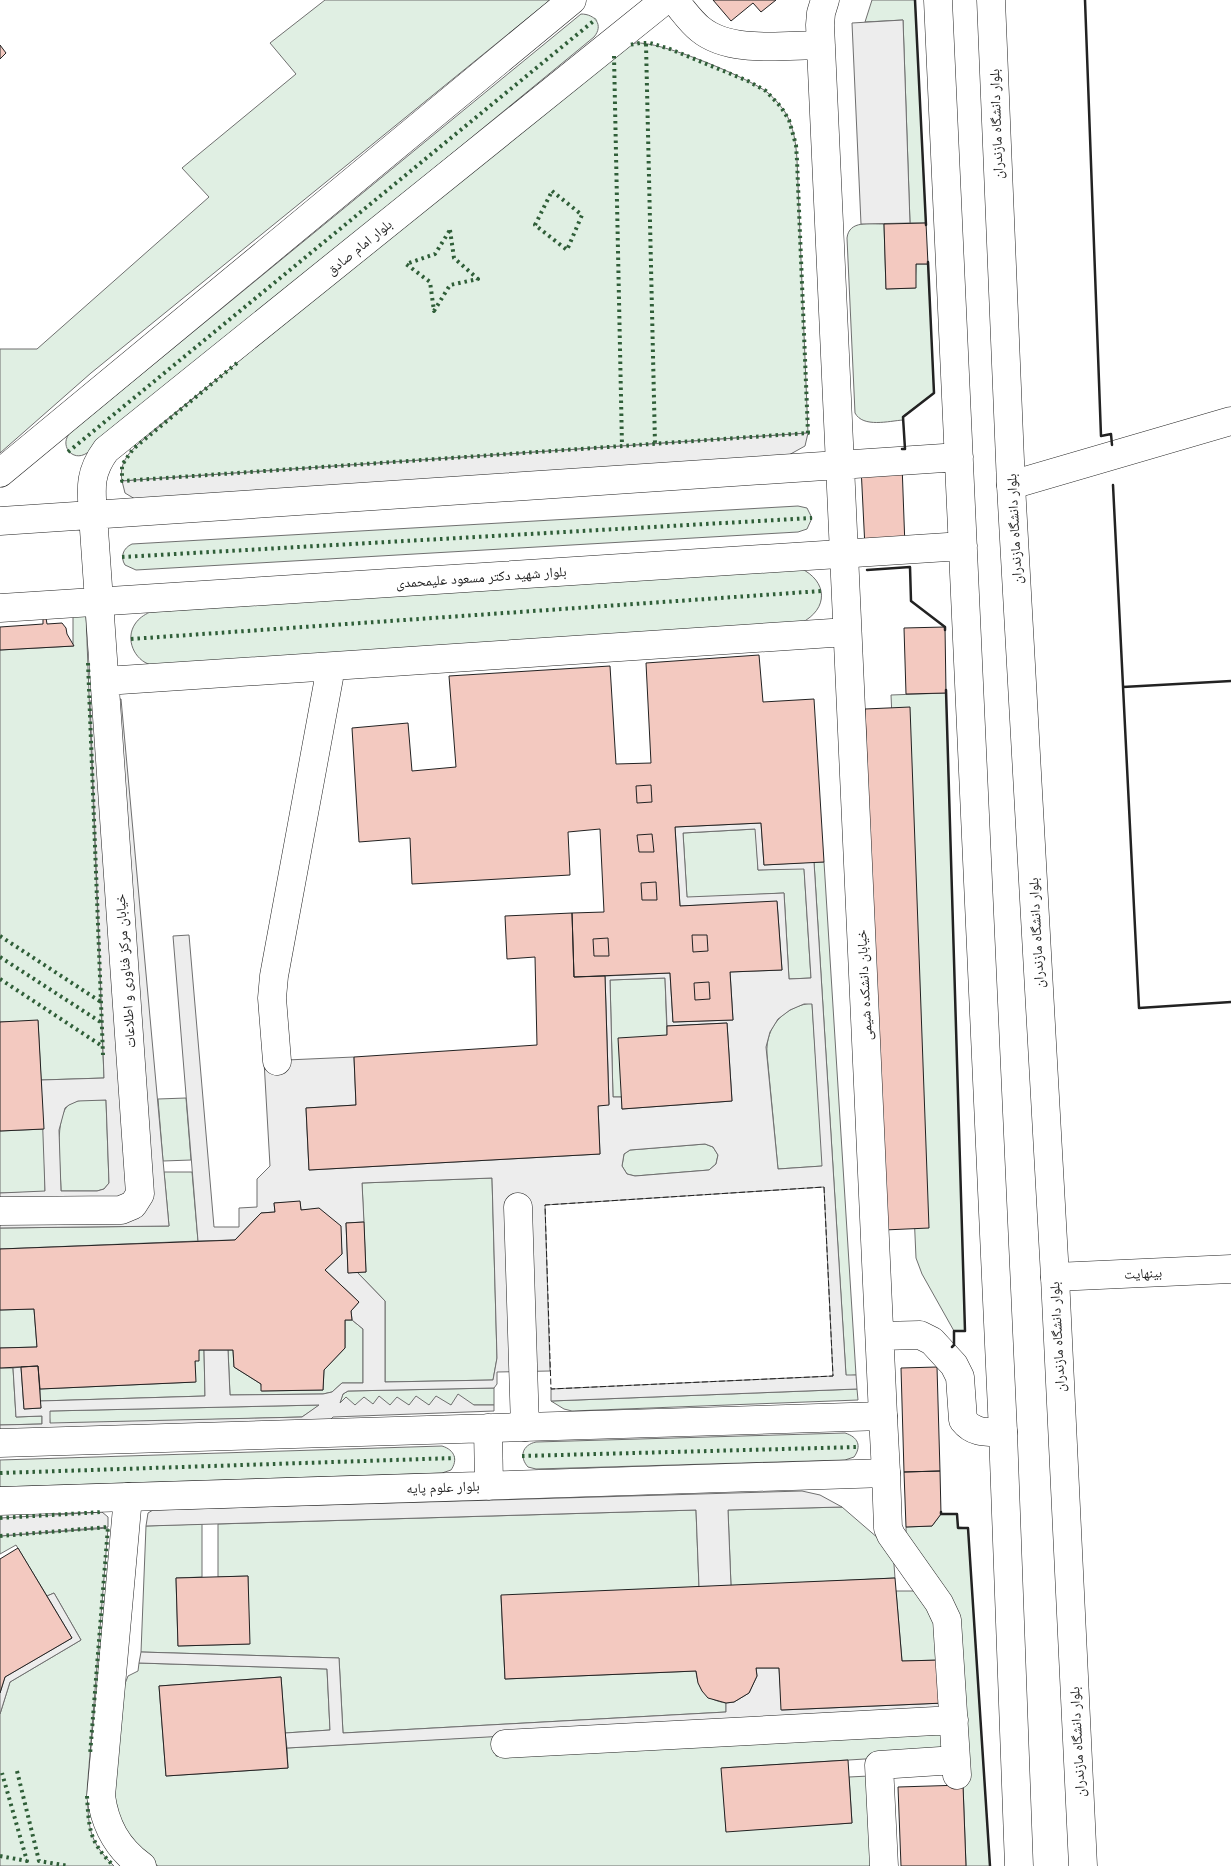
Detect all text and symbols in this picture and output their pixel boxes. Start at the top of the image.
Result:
street label: بلوار دانشگاه مازندران [985,68,1007,180]
street label: بلوار امام صادق [322,215,396,280]
street label: بلوار دانشگاه مازندران [1002,473,1026,585]
street label: بلوار شهید دکتر مسعود علیمحمدی [395,562,567,592]
street label: بلوار دانشگاه مازندران [1024,877,1048,989]
street label: خیابان مرکز فناوری و اطلاعات [111,893,139,1049]
street label: خیابان دانشکده شیمی [852,929,876,1041]
street label: بینهایت [1124,1263,1163,1283]
street label: بلوار دانشگاه مازندران [1045,1281,1069,1393]
street label: بلوار علوم پایه [406,1477,480,1498]
street label: بلوار دانشگاه مازندران [1065,1686,1089,1798]

